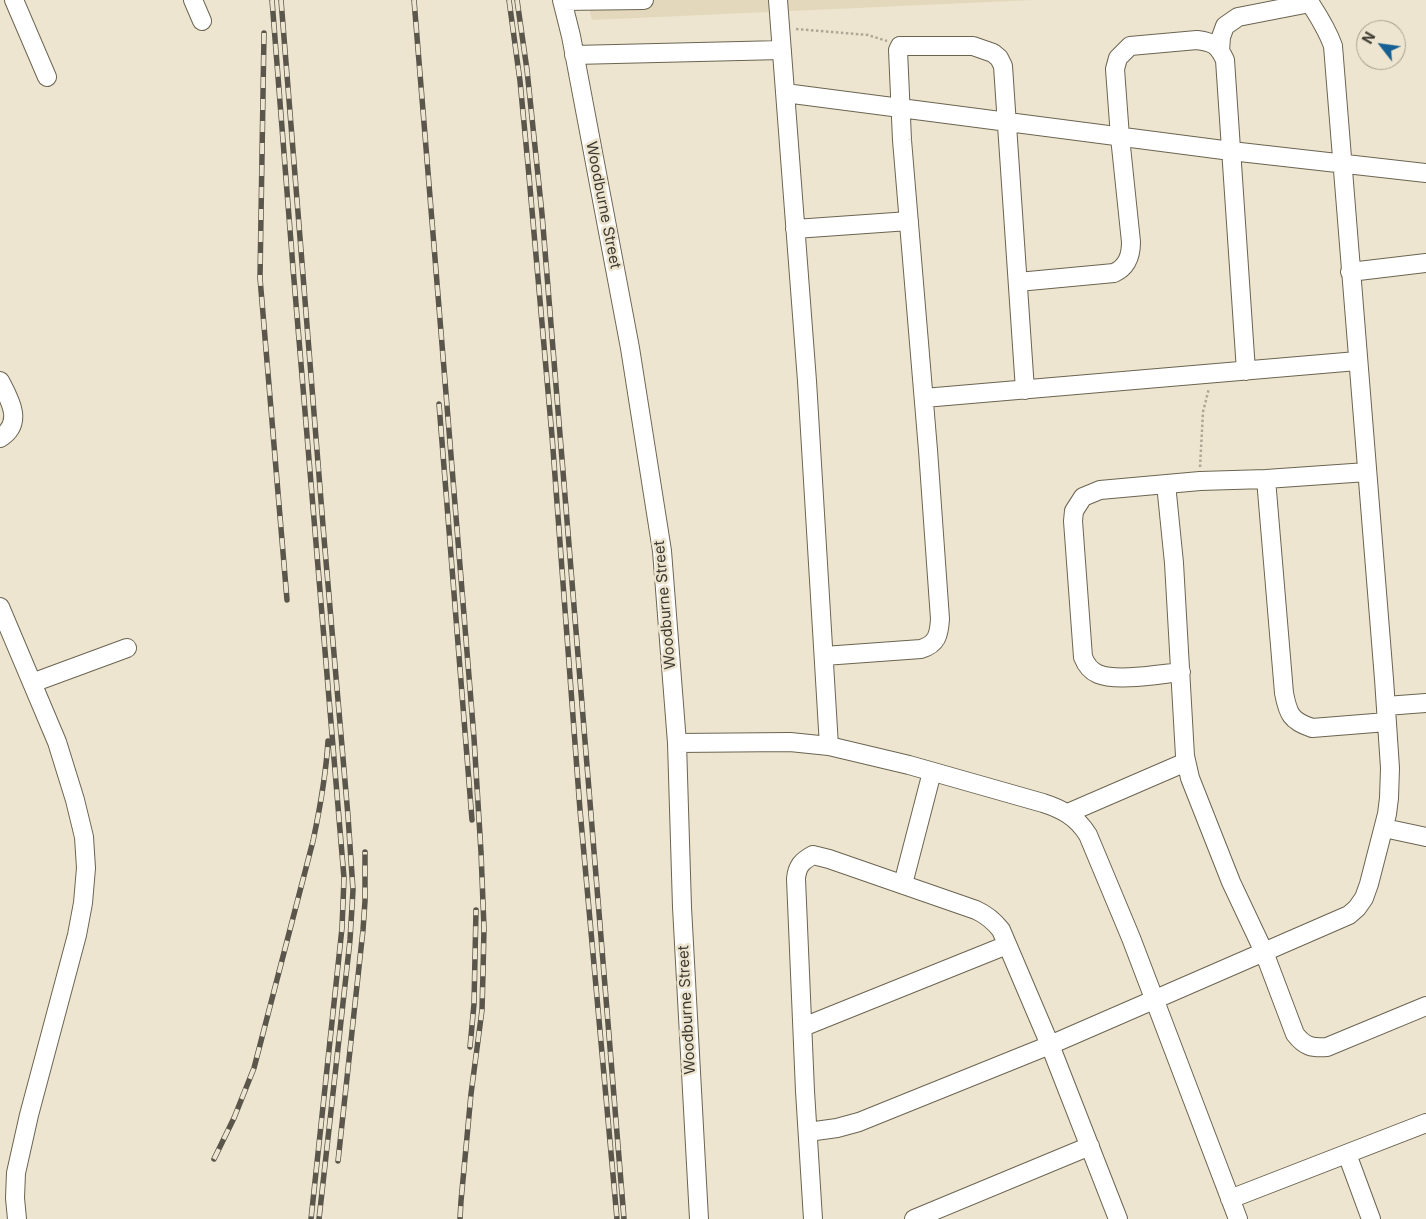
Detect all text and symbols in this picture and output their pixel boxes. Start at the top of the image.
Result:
north arrow [1356,20,1406,70]
text: N [1358,29,1378,47]
street label: Woodburne Street [582,140,624,270]
street label: Woodburne Street [650,540,680,670]
street label: Woodburne Street [675,945,699,1075]

